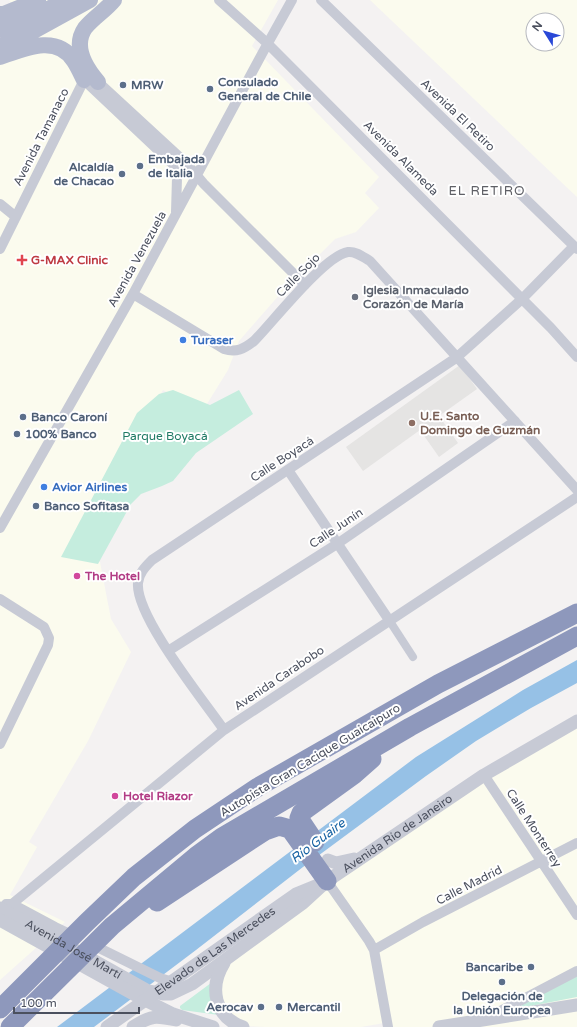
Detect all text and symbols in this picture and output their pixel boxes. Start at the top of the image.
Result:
north arrow [525,12,565,52]
text: N [530,19,545,34]
place label: Consulado General de Chile [218,75,312,103]
street label: Avenida El Retiro [418,76,498,154]
place label: MRW [131,78,164,92]
marker: MRW [118,80,128,90]
marker: Consulado General de Chile [205,84,215,94]
street label: Avenida Tamanaco [10,86,72,188]
street label: Avenida Alameda [361,118,441,198]
place label: Embajada de Italia [148,152,205,180]
place label: Alcaldía de Chacao [54,160,114,188]
marker: Embajada de Italia [135,161,145,171]
marker: Alcaldía de Chacao [117,169,127,179]
district label: EL RETIRO [448,183,526,199]
street label: Avenida Venezuela [105,209,169,309]
street label: Calle Sojo [273,250,323,300]
place label: G-MAX Clinic [31,253,109,267]
marker: G-MAX Clinic [16,254,28,266]
place label: Iglesia Inmaculado Corazón de María [363,283,469,311]
marker: Iglesia Inmaculado Corazón de María [350,292,360,302]
place label: Turaser [190,333,234,347]
marker: Turaser [178,335,188,345]
place label: U.E. Santo Domingo de Guzmán [420,409,540,438]
place label: Banco Caroní [31,410,107,424]
marker: Banco Caroní [18,412,28,422]
marker: U.E. Santo Domingo de Guzmán [407,418,417,428]
place label: 100% Banco [25,427,97,441]
marker: 100% Banco [12,429,22,439]
park label: Parque Boyacá [122,429,208,443]
street label: Calle Boyacá [248,433,316,485]
place label: Avior Airlines [52,480,127,494]
marker: Avior Airlines [39,482,49,492]
place label: Banco Sofitasa [44,499,129,513]
marker: Banco Sofitasa [31,501,41,511]
street label: Calle Junín [307,505,365,551]
place label: The Hotel [84,569,140,583]
marker: The Hotel [72,571,82,581]
street label: Avenida Carabobo [231,643,327,713]
street label: Autopista Gran Cacique Guaicaipuro [217,701,403,819]
street label: Calle Monterrey [504,786,565,870]
place label: Hotel Riazor [123,789,193,803]
marker: Hotel Riazor [110,791,120,801]
street label: Avenida Río de Janeiro [339,791,455,876]
water label: Río Guaire [288,815,349,867]
street label: Calle Madrid [434,862,504,908]
street label: Elevado de Las Mercedes [152,904,278,998]
street label: Avenida José Martí [23,916,124,982]
place label: Bancaribe [466,960,523,974]
marker: Bancaribe [526,962,536,972]
marker: Delegación de la Unión Europea [497,977,507,987]
scale bar [14,989,139,1015]
place label: Delegación de la Unión Europea [453,989,551,1018]
text: 100 m [20,996,57,1010]
place label: Aerocav [206,1000,254,1014]
place label: Mercantil [287,1000,341,1014]
marker: Aerocav [256,1002,266,1012]
marker: Mercantil [274,1002,284,1012]

